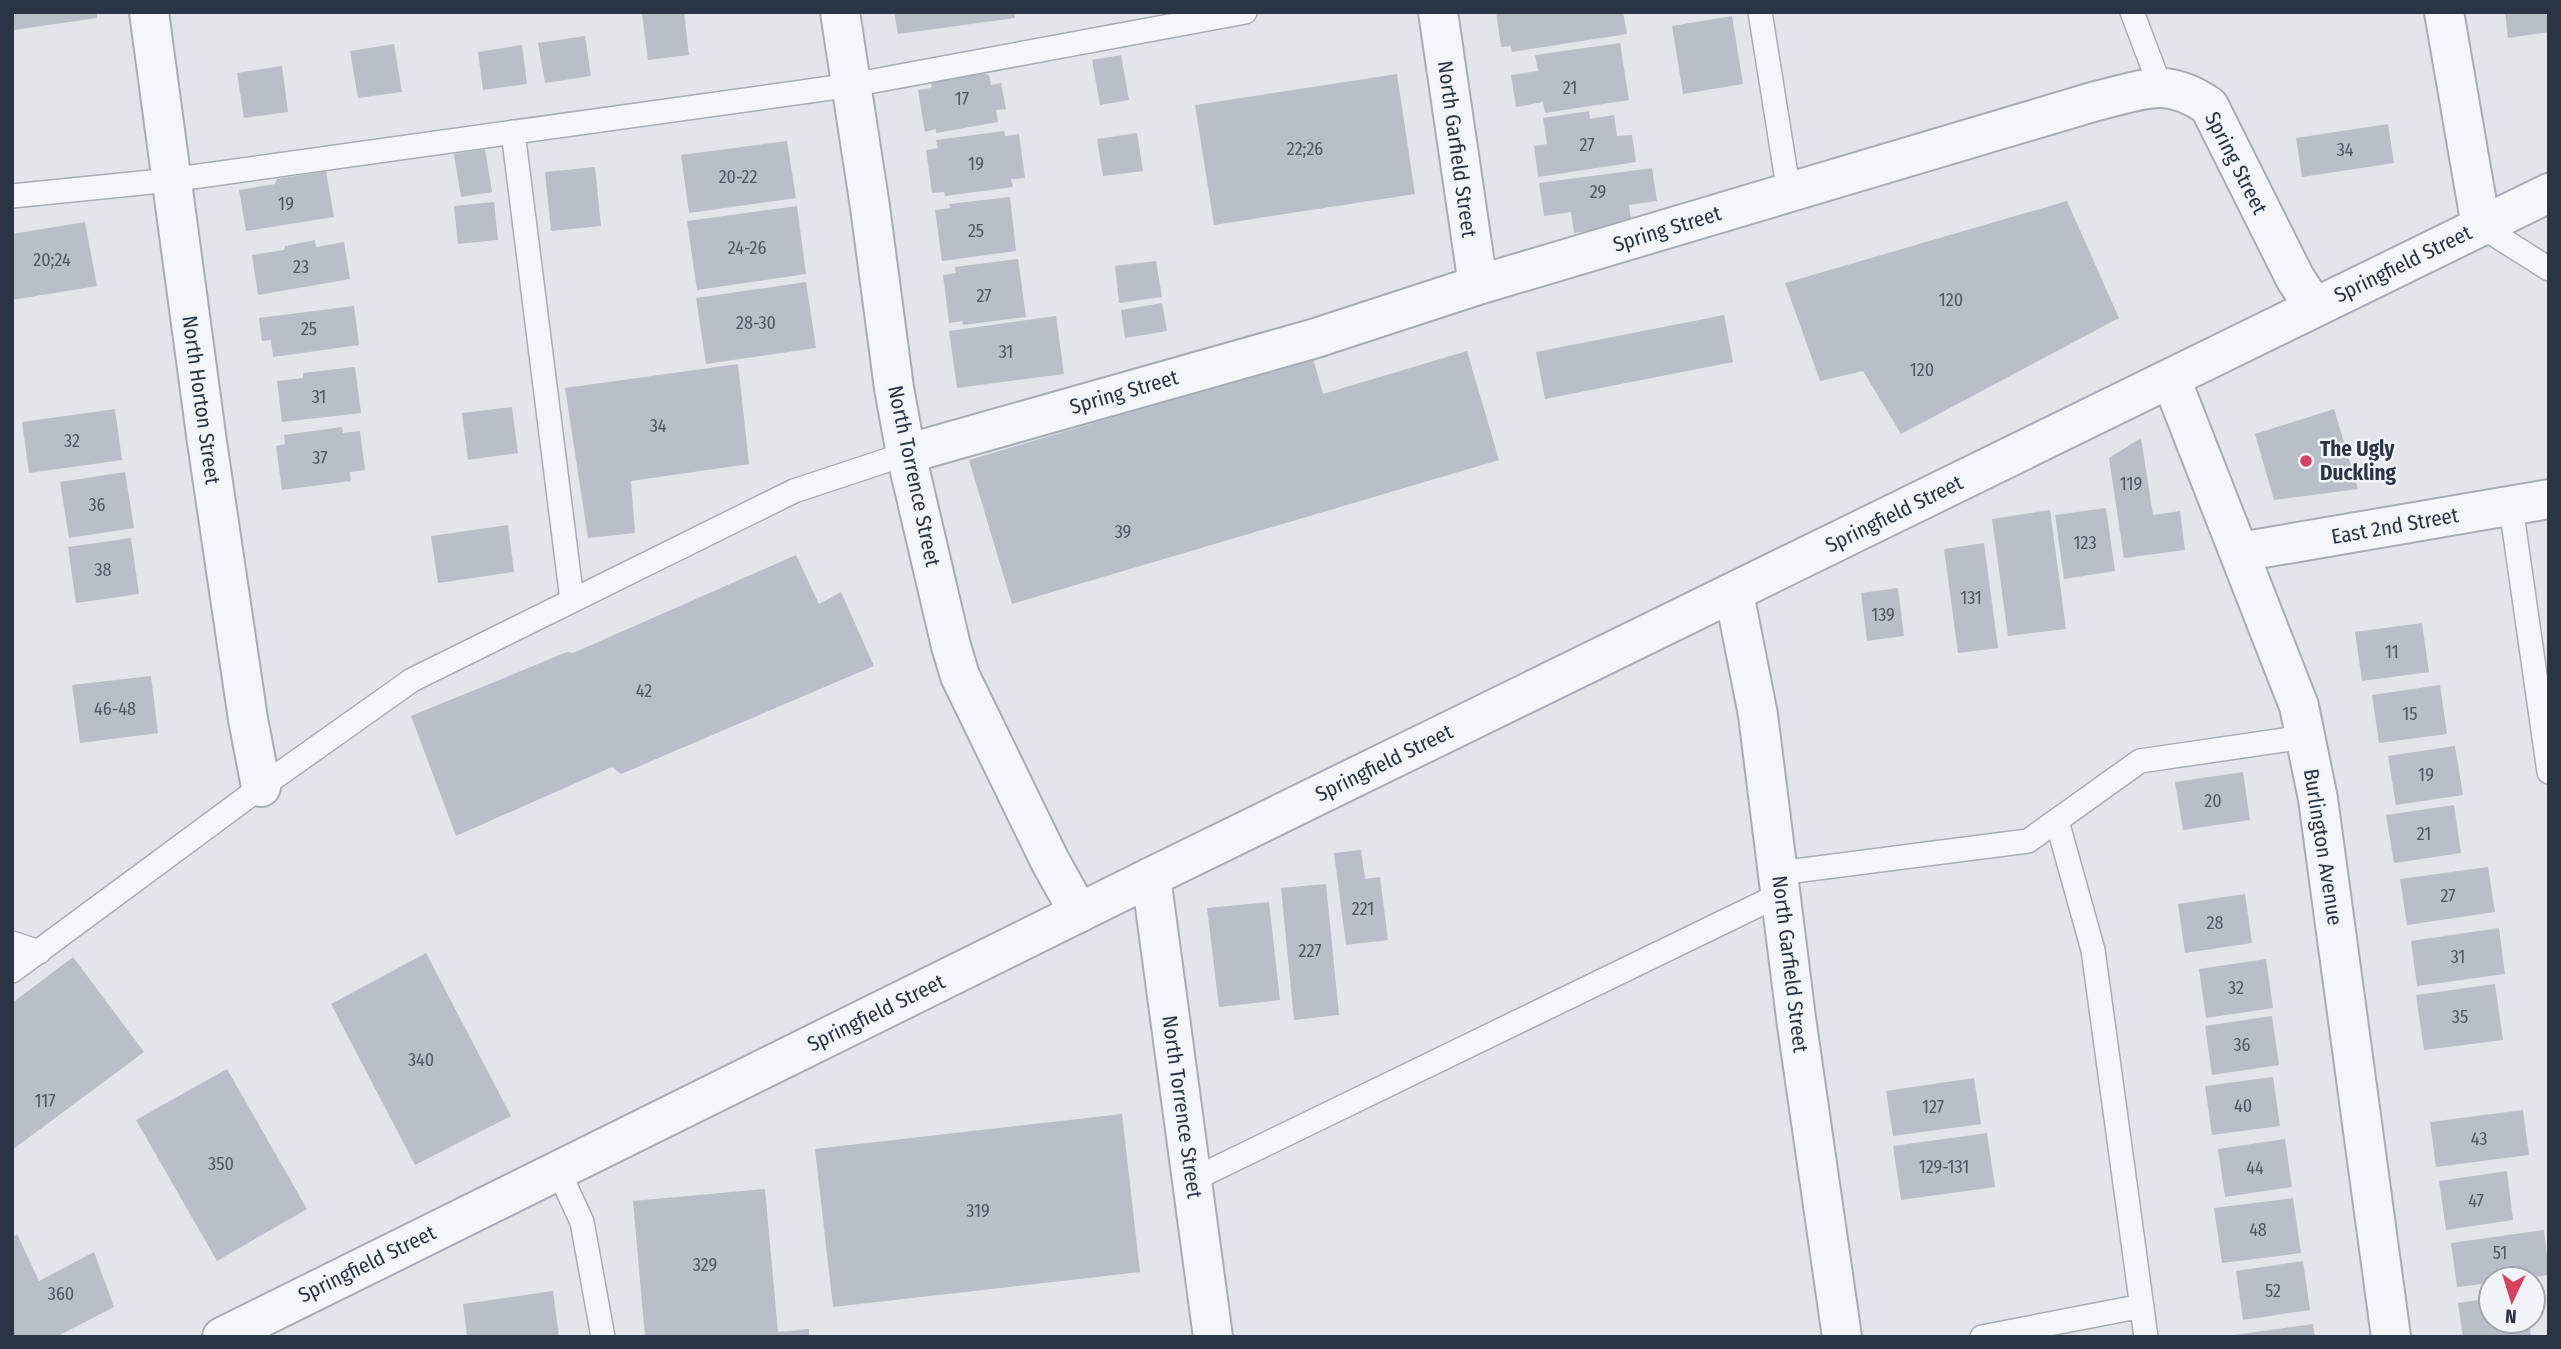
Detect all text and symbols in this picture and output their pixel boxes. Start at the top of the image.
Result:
street label: North Garfield Street [1432,59,1482,239]
house number: 21 [1563,77,1577,99]
house number: 17 [955,88,969,110]
street label: Spring Street [2199,107,2273,219]
house number: 27 [1579,134,1595,156]
house number: 22;26 [1287,138,1323,160]
house number: 34 [2337,139,2354,161]
house number: 19 [968,153,984,175]
house number: 20-22 [719,166,757,188]
house number: 29 [1590,181,1606,203]
house number: 19 [278,193,294,215]
street label: Spring Street [1610,200,1724,258]
street label: Springfield Street [2330,219,2476,309]
house number: 25 [968,220,984,242]
house number: 24-26 [728,237,766,259]
house number: 20;24 [33,249,71,271]
house number: 23 [293,256,309,278]
house number: 27 [976,285,992,307]
house number: 120 [1939,289,1963,311]
house number: 28-30 [736,312,776,334]
street label: North Horton Street [176,314,226,486]
house number: 25 [301,318,317,340]
house number: 31 [999,341,1013,363]
house number: 120 [1910,359,1934,381]
street label: Spring Street [1067,364,1181,420]
street label: North Torrence Street [882,383,946,569]
house number: 31 [312,386,326,408]
house number: 34 [650,415,667,437]
house number: 32 [64,430,80,452]
place label: The Ugly Duckling [2320,436,2396,486]
house number: 37 [312,447,328,469]
marker: The Ugly Duckling [2298,453,2314,469]
street label: Springfield Street [1821,469,1967,559]
house number: 119 [2120,473,2142,495]
house number: 36 [88,494,106,516]
street label: East 2nd Street [2329,502,2461,550]
house number: 39 [1115,521,1131,543]
house number: 123 [2073,532,2097,554]
house number: 38 [94,559,112,581]
house number: 131 [1960,587,1982,609]
house number: 139 [1871,604,1895,626]
house number: 11 [2385,641,2399,663]
house number: 42 [636,680,652,702]
house number: 46-48 [94,698,136,720]
house number: 15 [2402,703,2418,725]
street label: Springfield Street [1311,718,1457,808]
house number: 19 [2418,764,2434,786]
street label: Burlington Avenue [2298,767,2348,927]
house number: 20 [2204,790,2222,812]
house number: 21 [2417,823,2431,845]
street label: North Garfield Street [1766,874,1814,1054]
house number: 27 [2440,885,2456,907]
house number: 221 [1352,898,1374,920]
house number: 28 [2207,912,2223,934]
house number: 227 [1298,940,1322,962]
house number: 31 [2451,946,2465,968]
street label: Springfield Street [803,968,949,1058]
house number: 32 [2228,977,2244,999]
house number: 35 [2452,1006,2468,1028]
street label: North Torrence Street [1156,1014,1208,1200]
house number: 36 [2233,1034,2251,1056]
house number: 340 [408,1049,434,1071]
house number: 117 [34,1090,56,1112]
house number: 40 [2234,1095,2252,1117]
house number: 127 [1922,1096,1944,1118]
house number: 43 [2471,1128,2487,1150]
house number: 350 [208,1153,234,1175]
house number: 129-131 [1919,1156,1969,1178]
house number: 44 [2246,1157,2264,1179]
house number: 47 [2468,1190,2484,1212]
house number: 319 [966,1200,990,1222]
street label: Springfield Street [294,1219,440,1309]
house number: 48 [2249,1219,2267,1241]
house number: 51 [2493,1242,2507,1264]
house number: 329 [693,1254,717,1276]
north arrow [2477,1265,2547,1335]
house number: 52 [2265,1280,2281,1302]
house number: 360 [48,1283,74,1305]
text: N [2504,1305,2517,1328]

